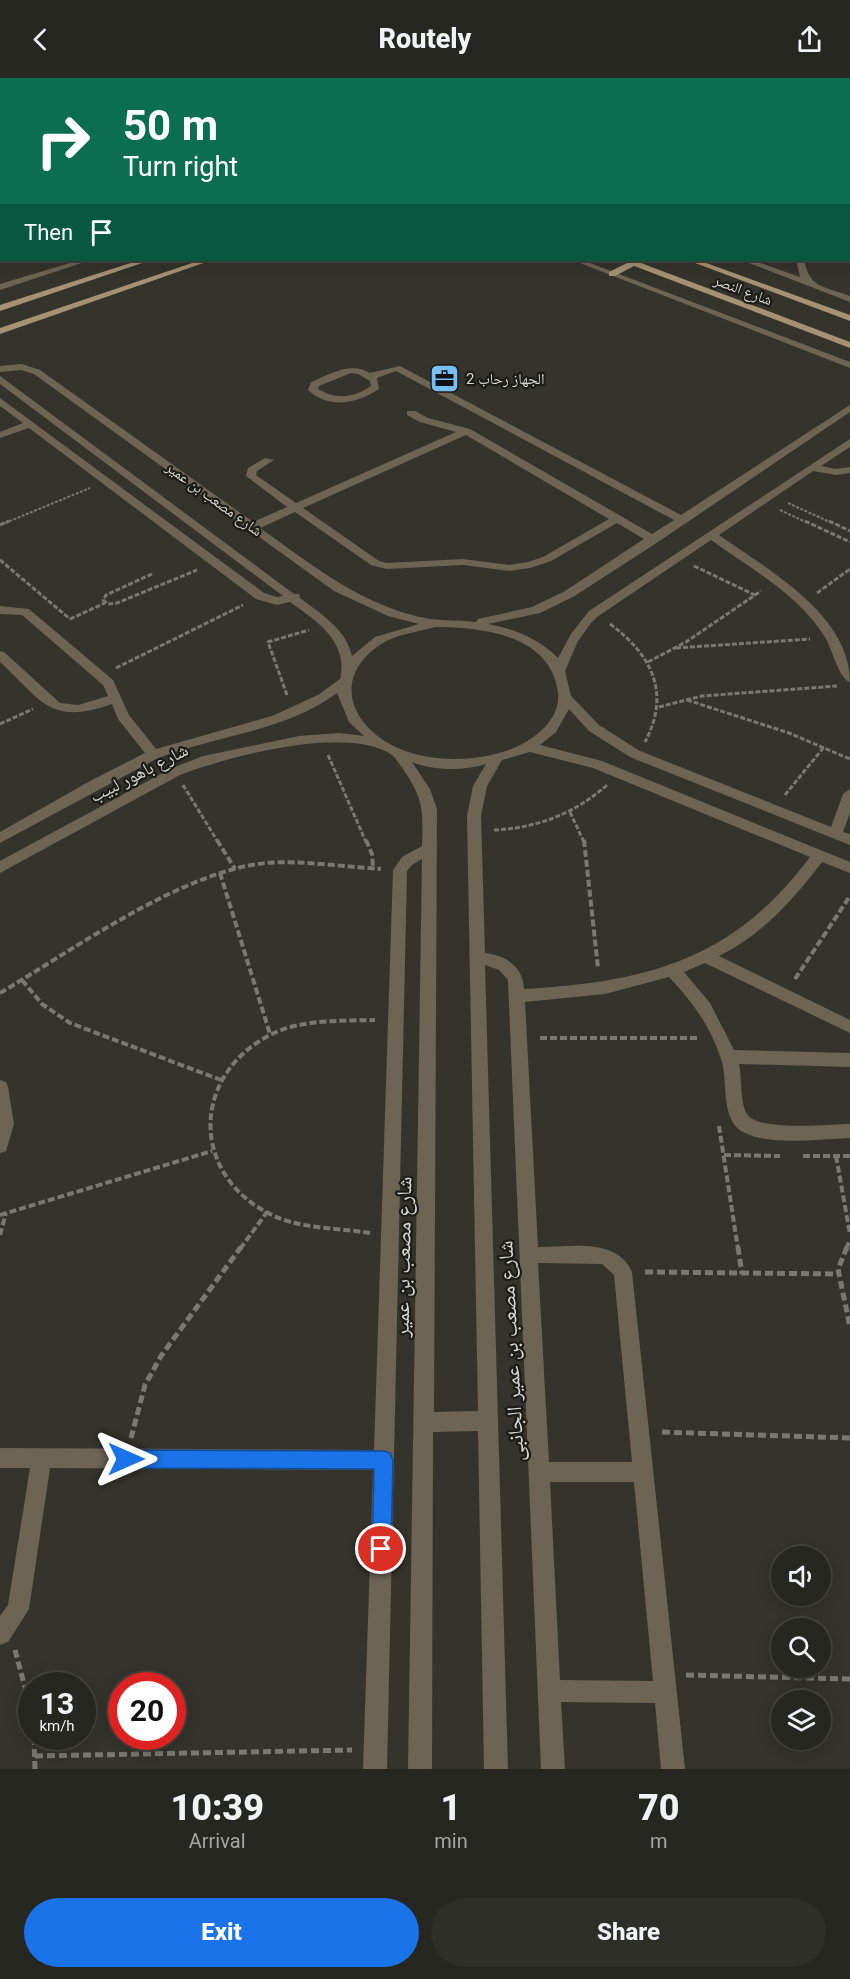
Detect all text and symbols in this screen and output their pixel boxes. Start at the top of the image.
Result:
icon: back [24,23,57,56]
text: Routely [379,23,471,55]
icon: share [793,23,826,56]
text: 50 m [123,101,218,150]
icon: right [24,102,102,180]
text: Turn right [123,151,238,183]
icon: arrive [85,216,118,249]
text: Then [24,220,73,245]
street label: شارع النصر [710,270,775,310]
office icon: الجهاز رحاب 2 [429,363,461,395]
place label: الجهاز رحاب 2 [466,370,545,388]
street label: شارع مصعب بن عمير [161,457,266,541]
street label: شارع باهور لبيب [86,739,192,807]
street label: شارع مصعب بن عمير [390,1176,417,1339]
street label: شارع مصعب بن عمير الجانبى [493,1240,530,1462]
position arrow [94,1427,158,1491]
pin [355,1523,406,1574]
icon: arrive [364,1532,397,1565]
map controls [771,1546,831,1750]
button: sound [771,1546,831,1606]
button: search [771,1618,831,1678]
speed limit sign: 20 [108,1672,186,1750]
text: 13 [40,1686,74,1721]
button: layers [771,1690,831,1750]
text: km/h [39,1717,75,1735]
text: 10:39 [170,1787,264,1829]
text: 1 [441,1787,461,1829]
text: 70 [638,1787,680,1829]
text: Arrival [189,1829,246,1853]
text: min [434,1829,468,1853]
text: m [650,1829,668,1853]
button: Exit [24,1898,419,1967]
button: Share [431,1898,826,1967]

